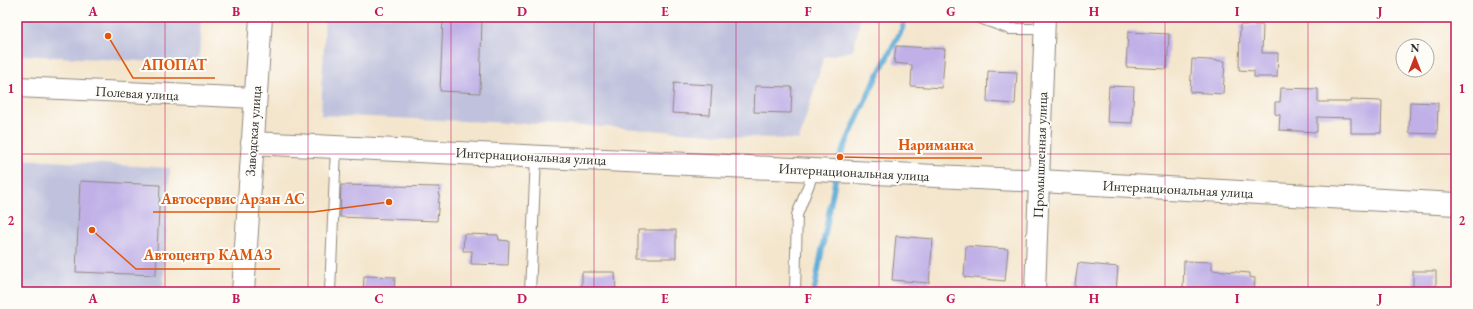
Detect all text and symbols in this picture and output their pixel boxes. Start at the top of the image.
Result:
text: A [87,3,98,20]
text: B [232,3,240,20]
text: C [374,3,384,20]
text: D [517,3,527,20]
text: E [661,3,669,20]
text: F [804,3,812,20]
text: G [946,3,956,20]
text: H [1089,3,1100,20]
text: I [1235,3,1240,20]
text: J [1376,3,1383,20]
north arrow [1395,38,1435,78]
text: N [1411,41,1420,55]
callout: АПОПАТ [133,51,215,78]
text: АПОПАТ [140,55,207,74]
text: 1 [8,80,15,97]
text: 1 [1459,80,1466,97]
street label: Полевая улица [95,82,180,104]
street label: Заводская улица [241,85,265,177]
street label: Промышленная улица [1029,91,1051,219]
callout: Нариманка [890,131,982,158]
text: Нариманка [898,135,974,154]
street label: Интернациональная улица [455,143,607,169]
street label: Интернациональная улица [778,159,930,185]
street label: Интернациональная улица [1102,176,1254,202]
callout: Автосервис Арзан АС [153,185,313,212]
text: Автосервис Арзан АС [160,189,305,208]
text: 2 [8,212,15,229]
text: 2 [1459,212,1466,229]
callout: Автоцентр КАМАЗ [136,242,280,269]
text: Автоцентр КАМАЗ [143,245,272,264]
text: A [87,290,98,307]
text: B [232,290,240,307]
text: C [374,290,384,307]
text: D [517,290,527,307]
text: E [661,290,669,307]
text: F [804,290,812,307]
text: G [946,290,956,307]
text: H [1089,290,1100,307]
text: I [1235,290,1240,307]
text: J [1376,290,1383,307]

